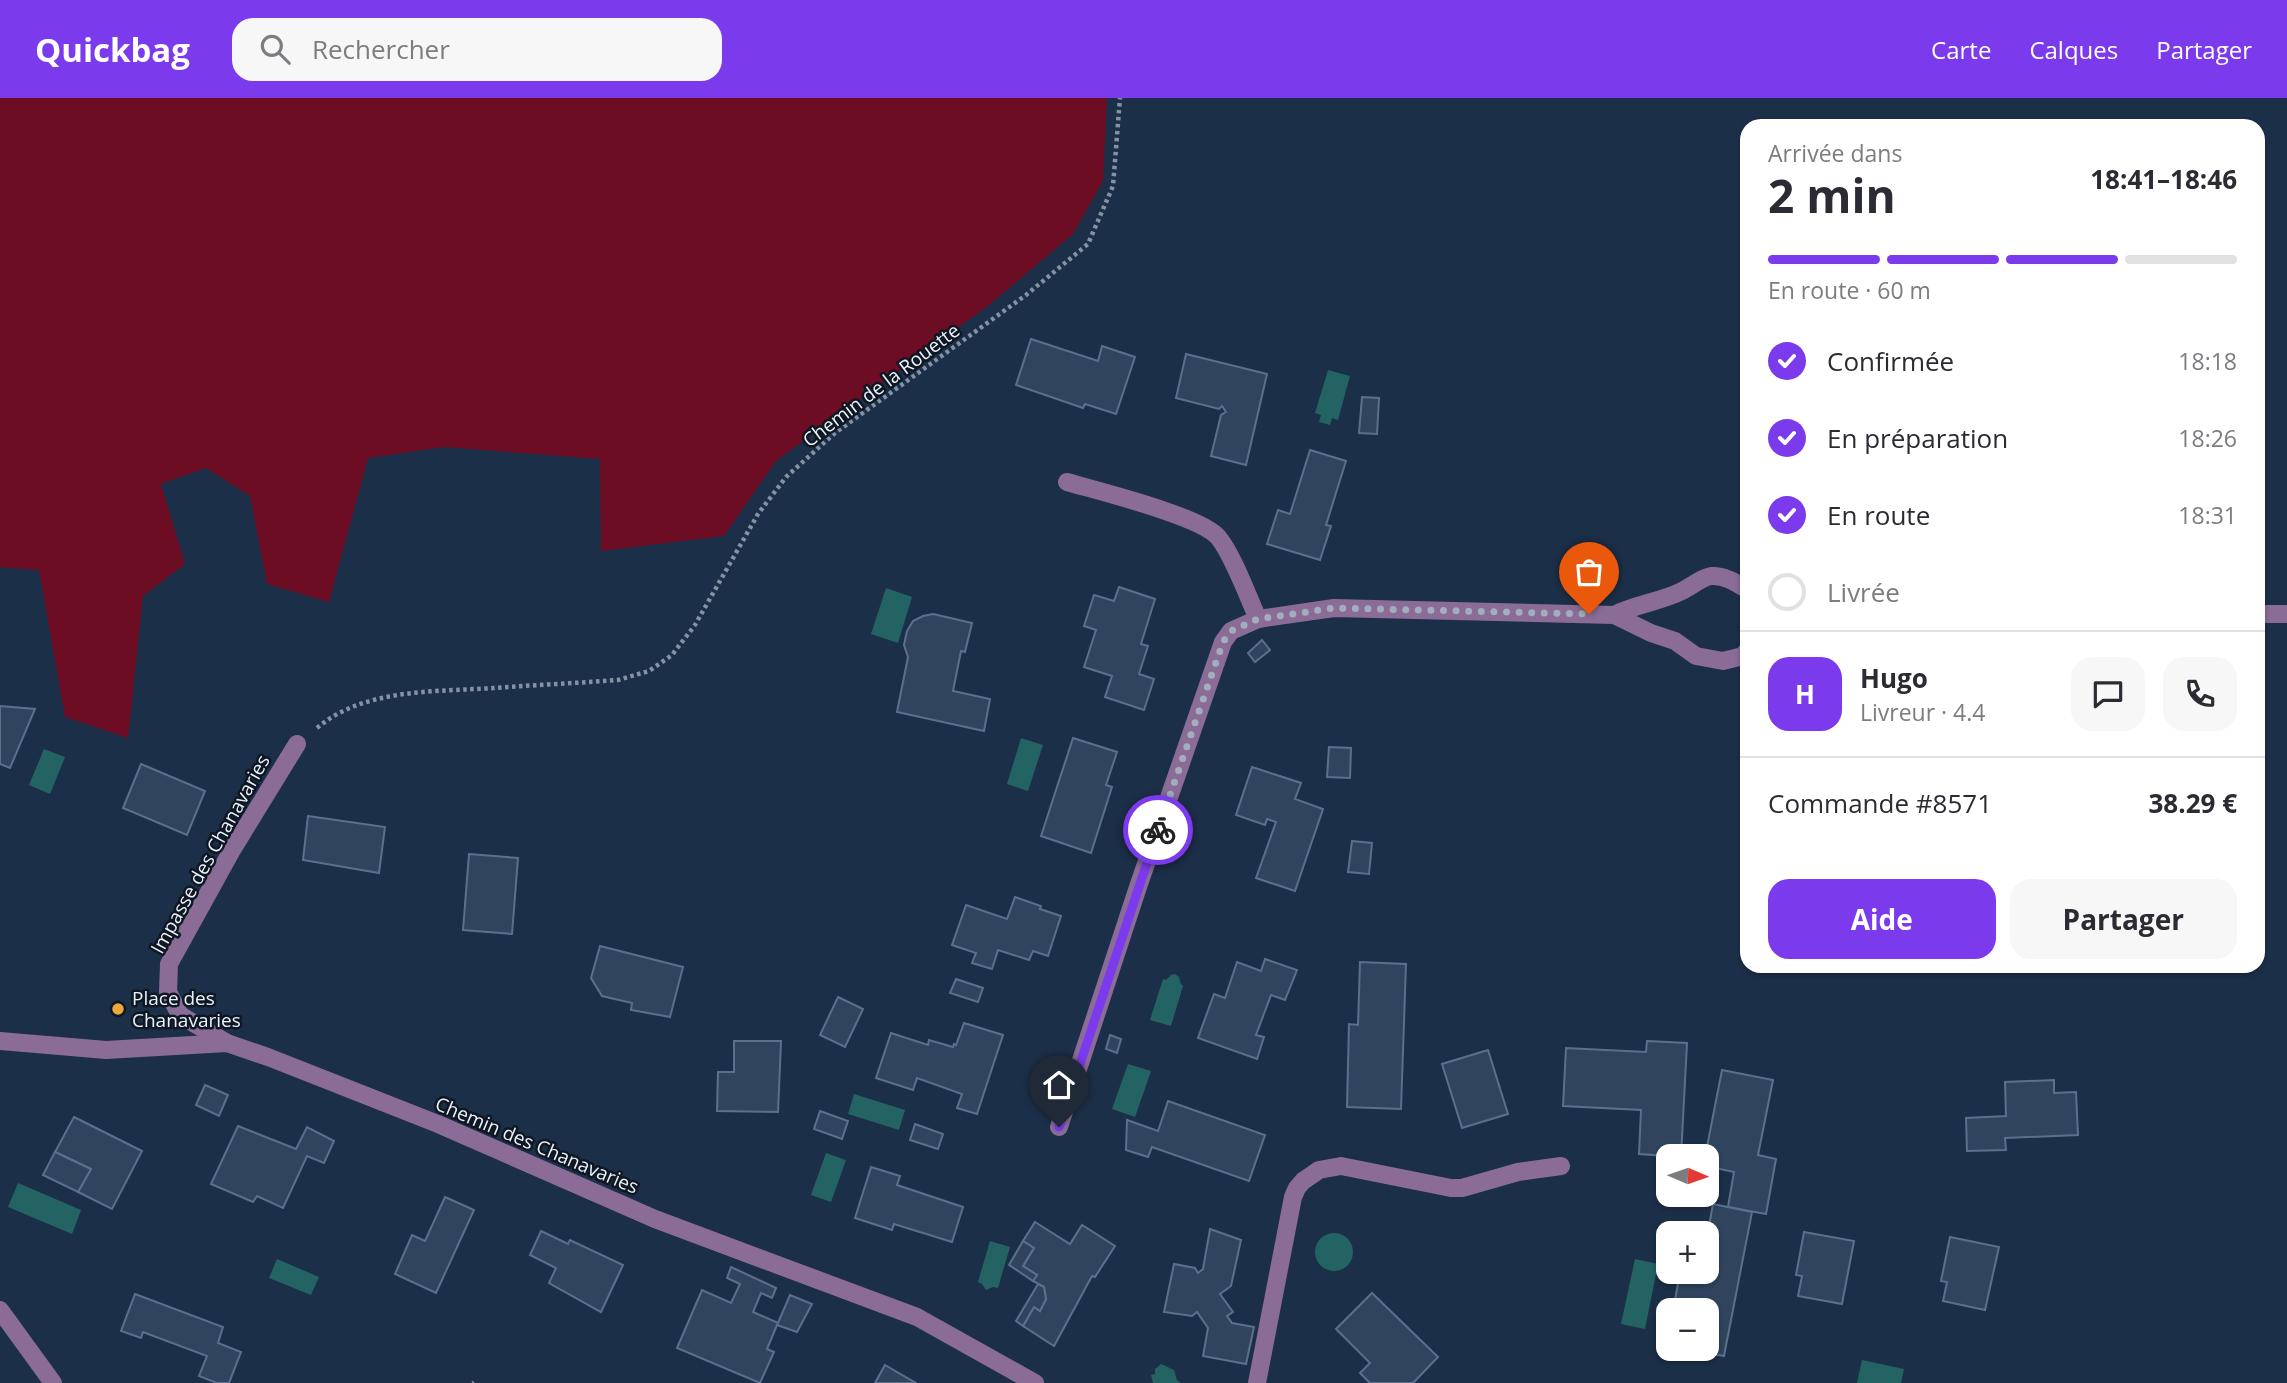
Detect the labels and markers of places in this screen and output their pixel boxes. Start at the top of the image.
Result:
pin [1559,542,1619,614]
place label: Place des Chanavaries [132,985,241,1033]
marker: Place des Chanavaries [110,1001,126,1017]
pin [1029,1055,1089,1127]

